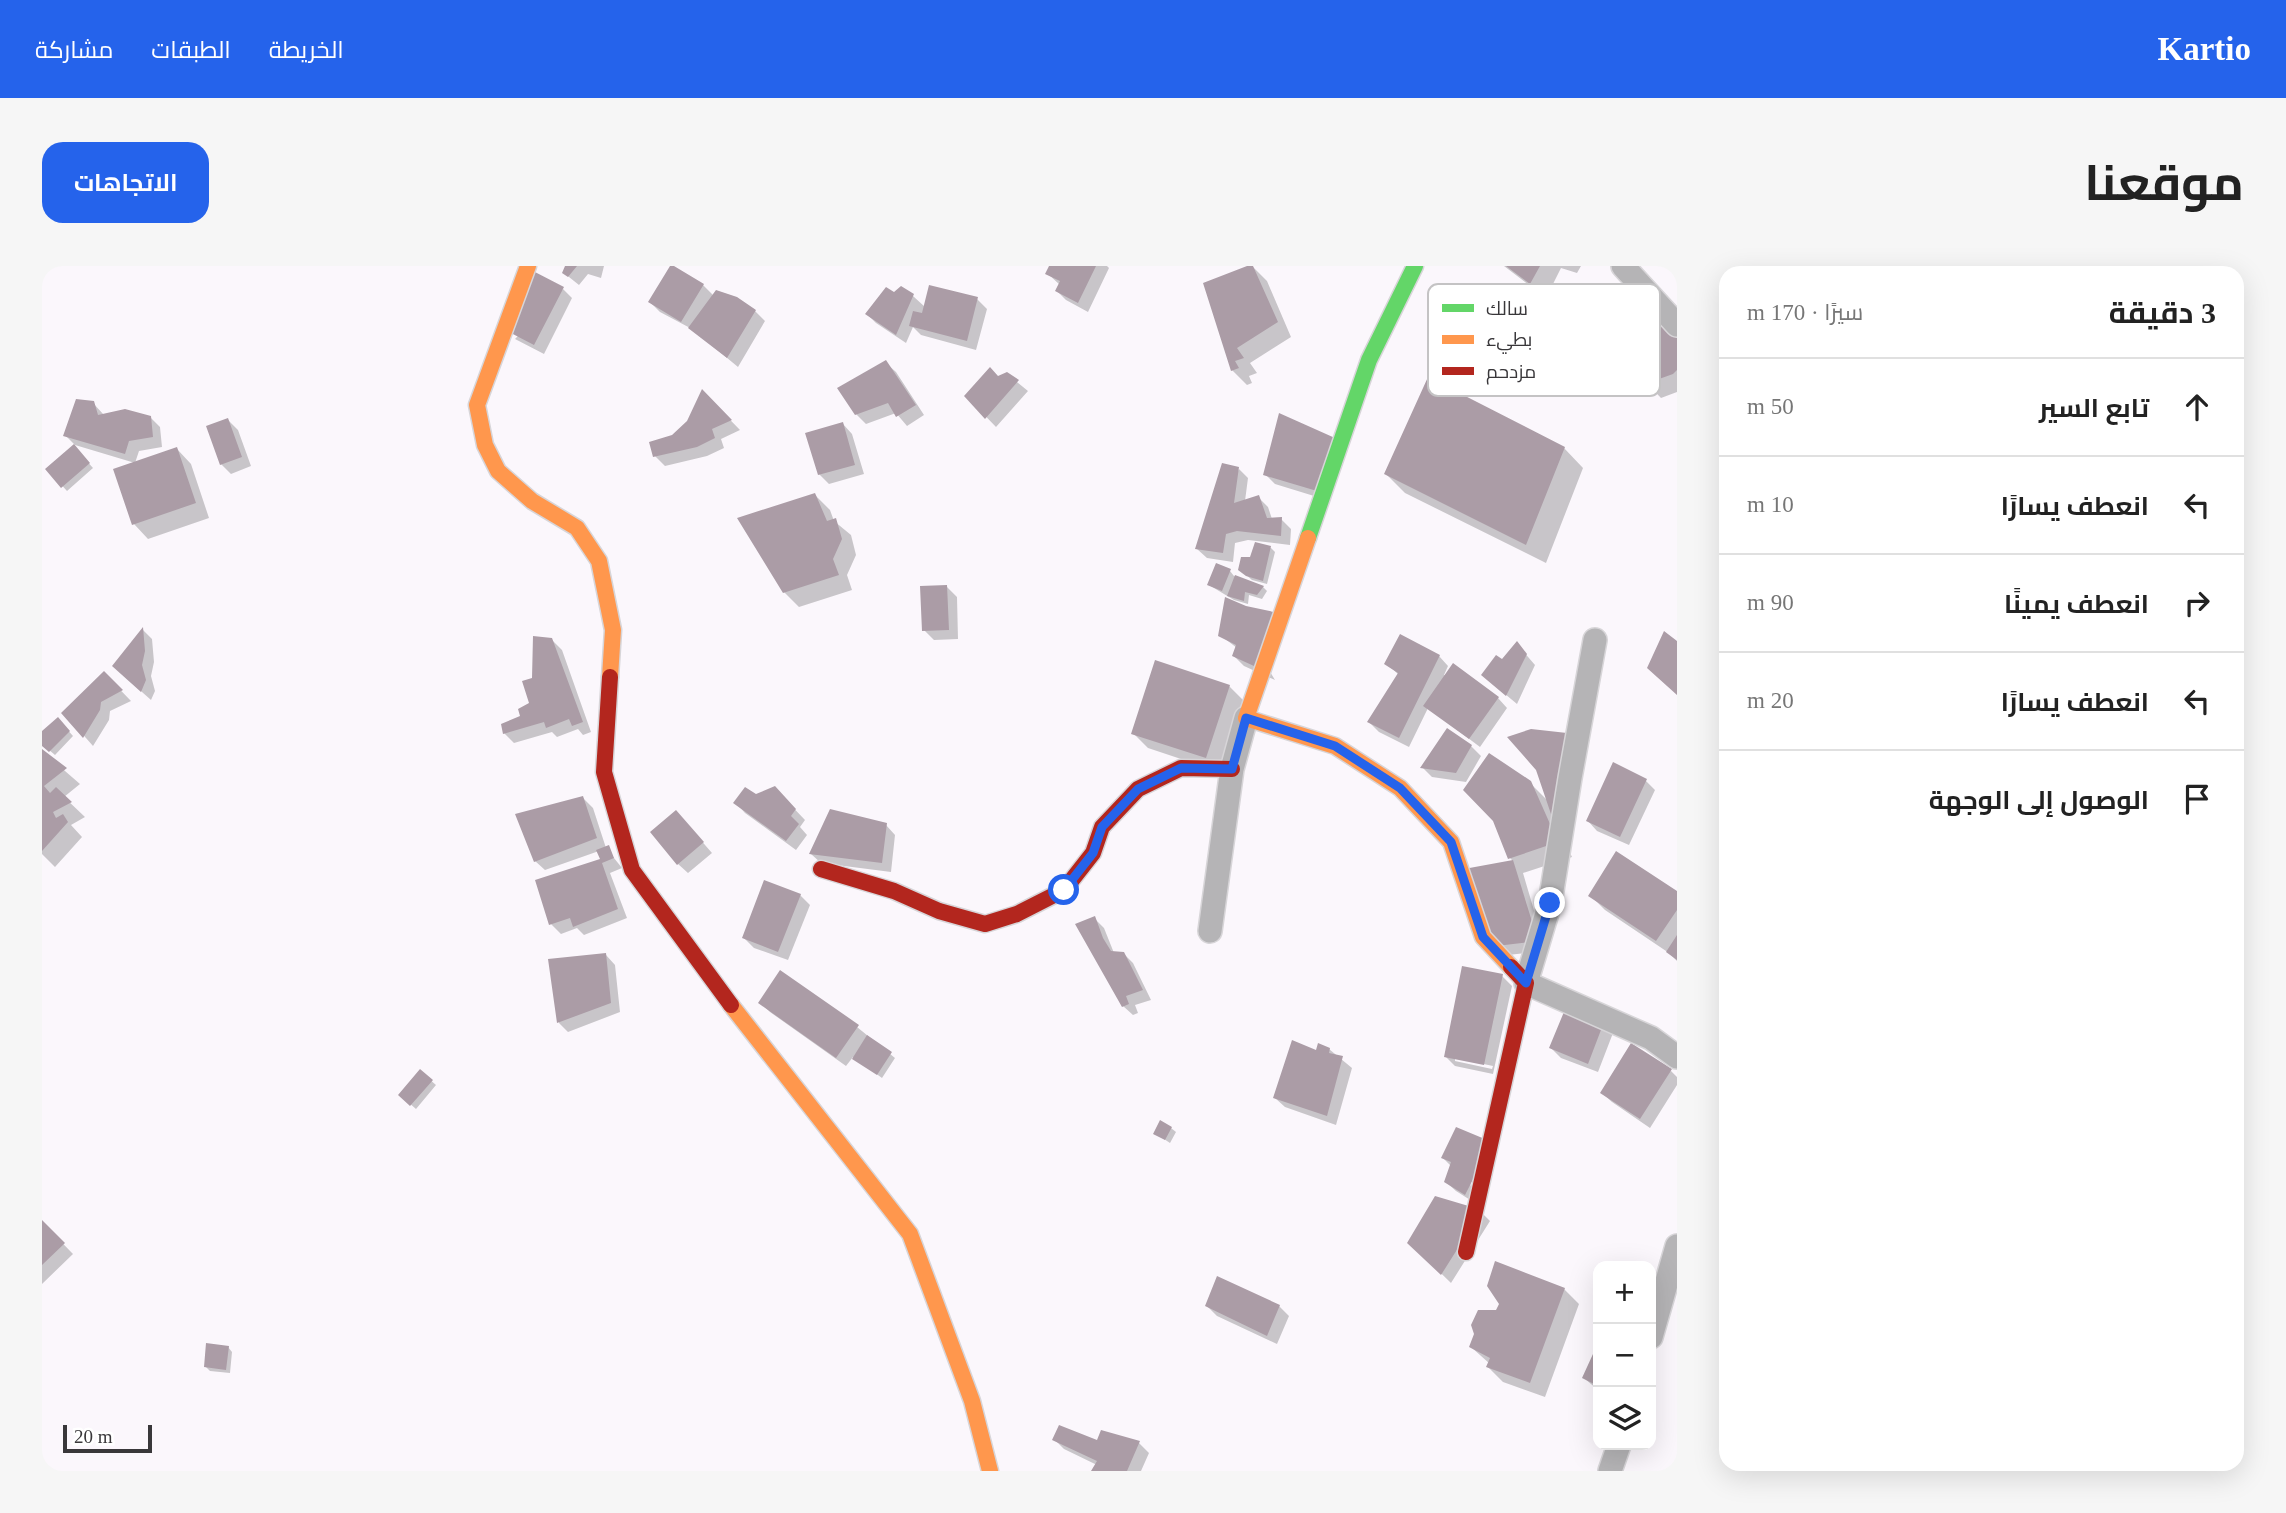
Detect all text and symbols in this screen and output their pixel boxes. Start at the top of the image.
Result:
text: Kartio [2158,31,2251,67]
text: مشاركة [35,37,113,63]
text: الطبقات [151,37,231,63]
text: الخريطة [269,37,344,63]
button: الاتجاهات [42,142,209,223]
text: موقعنا [2084,156,2244,211]
legend [1428,284,1660,396]
text: 3 دقيقة [2109,296,2216,329]
text: سالك [1486,298,1528,319]
text: سيرًا · 170 m [1747,300,1863,325]
text: بطيء [1486,329,1532,354]
text: مزدحم [1486,361,1536,385]
icon: ahead [2178,388,2216,426]
text: 50 m [1747,394,1794,419]
text: تابع السير [2039,394,2149,423]
icon: left [2178,486,2216,524]
text: 10 m [1747,492,1794,517]
text: انعطف يسارًا [2001,492,2149,521]
icon: right [2178,584,2216,622]
text: 90 m [1747,590,1794,615]
text: انعطف يمينًا [2004,590,2149,619]
icon: left [2178,682,2216,720]
text: 20 m [1747,688,1794,713]
text: انعطف يسارًا [2001,688,2149,717]
icon: arrive [2178,780,2216,818]
text: الوصول إلى الوجهة [1929,786,2149,815]
route start [1048,874,1079,905]
route end [1534,887,1565,918]
map controls [1593,1261,1656,1450]
button: + [1593,1261,1656,1324]
button: − [1593,1324,1656,1387]
button: layers [1593,1387,1656,1450]
scale bar [63,1422,152,1454]
text: 20 m [74,1426,113,1447]

